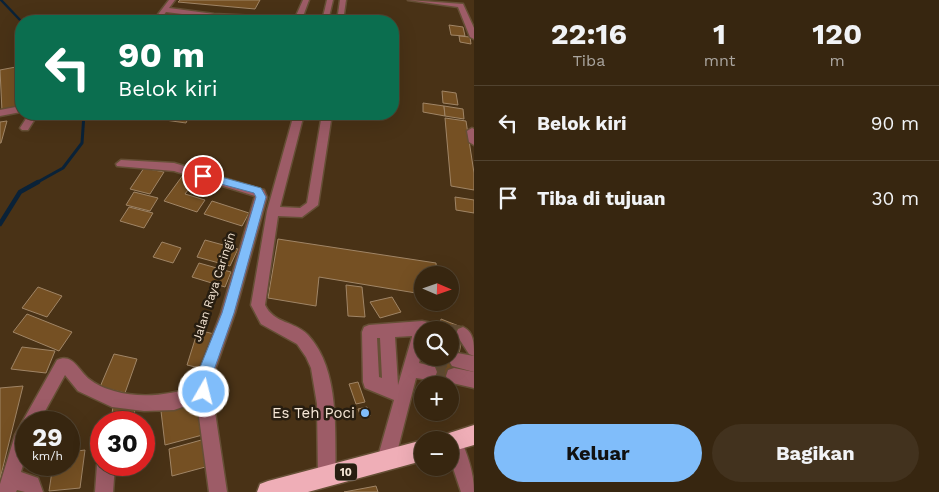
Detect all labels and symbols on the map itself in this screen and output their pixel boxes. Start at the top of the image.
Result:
pin [182,155,224,197]
street label: Jalan Raya Caringin [190,231,238,343]
north arrow [414,266,459,311]
position arrow [177,365,229,417]
place label: Es Teh Poci [272,404,355,422]
marker: Es Teh Poci [359,407,371,419]
speed limit sign: 30 [90,411,155,476]
road number: 10 [335,464,357,481]

